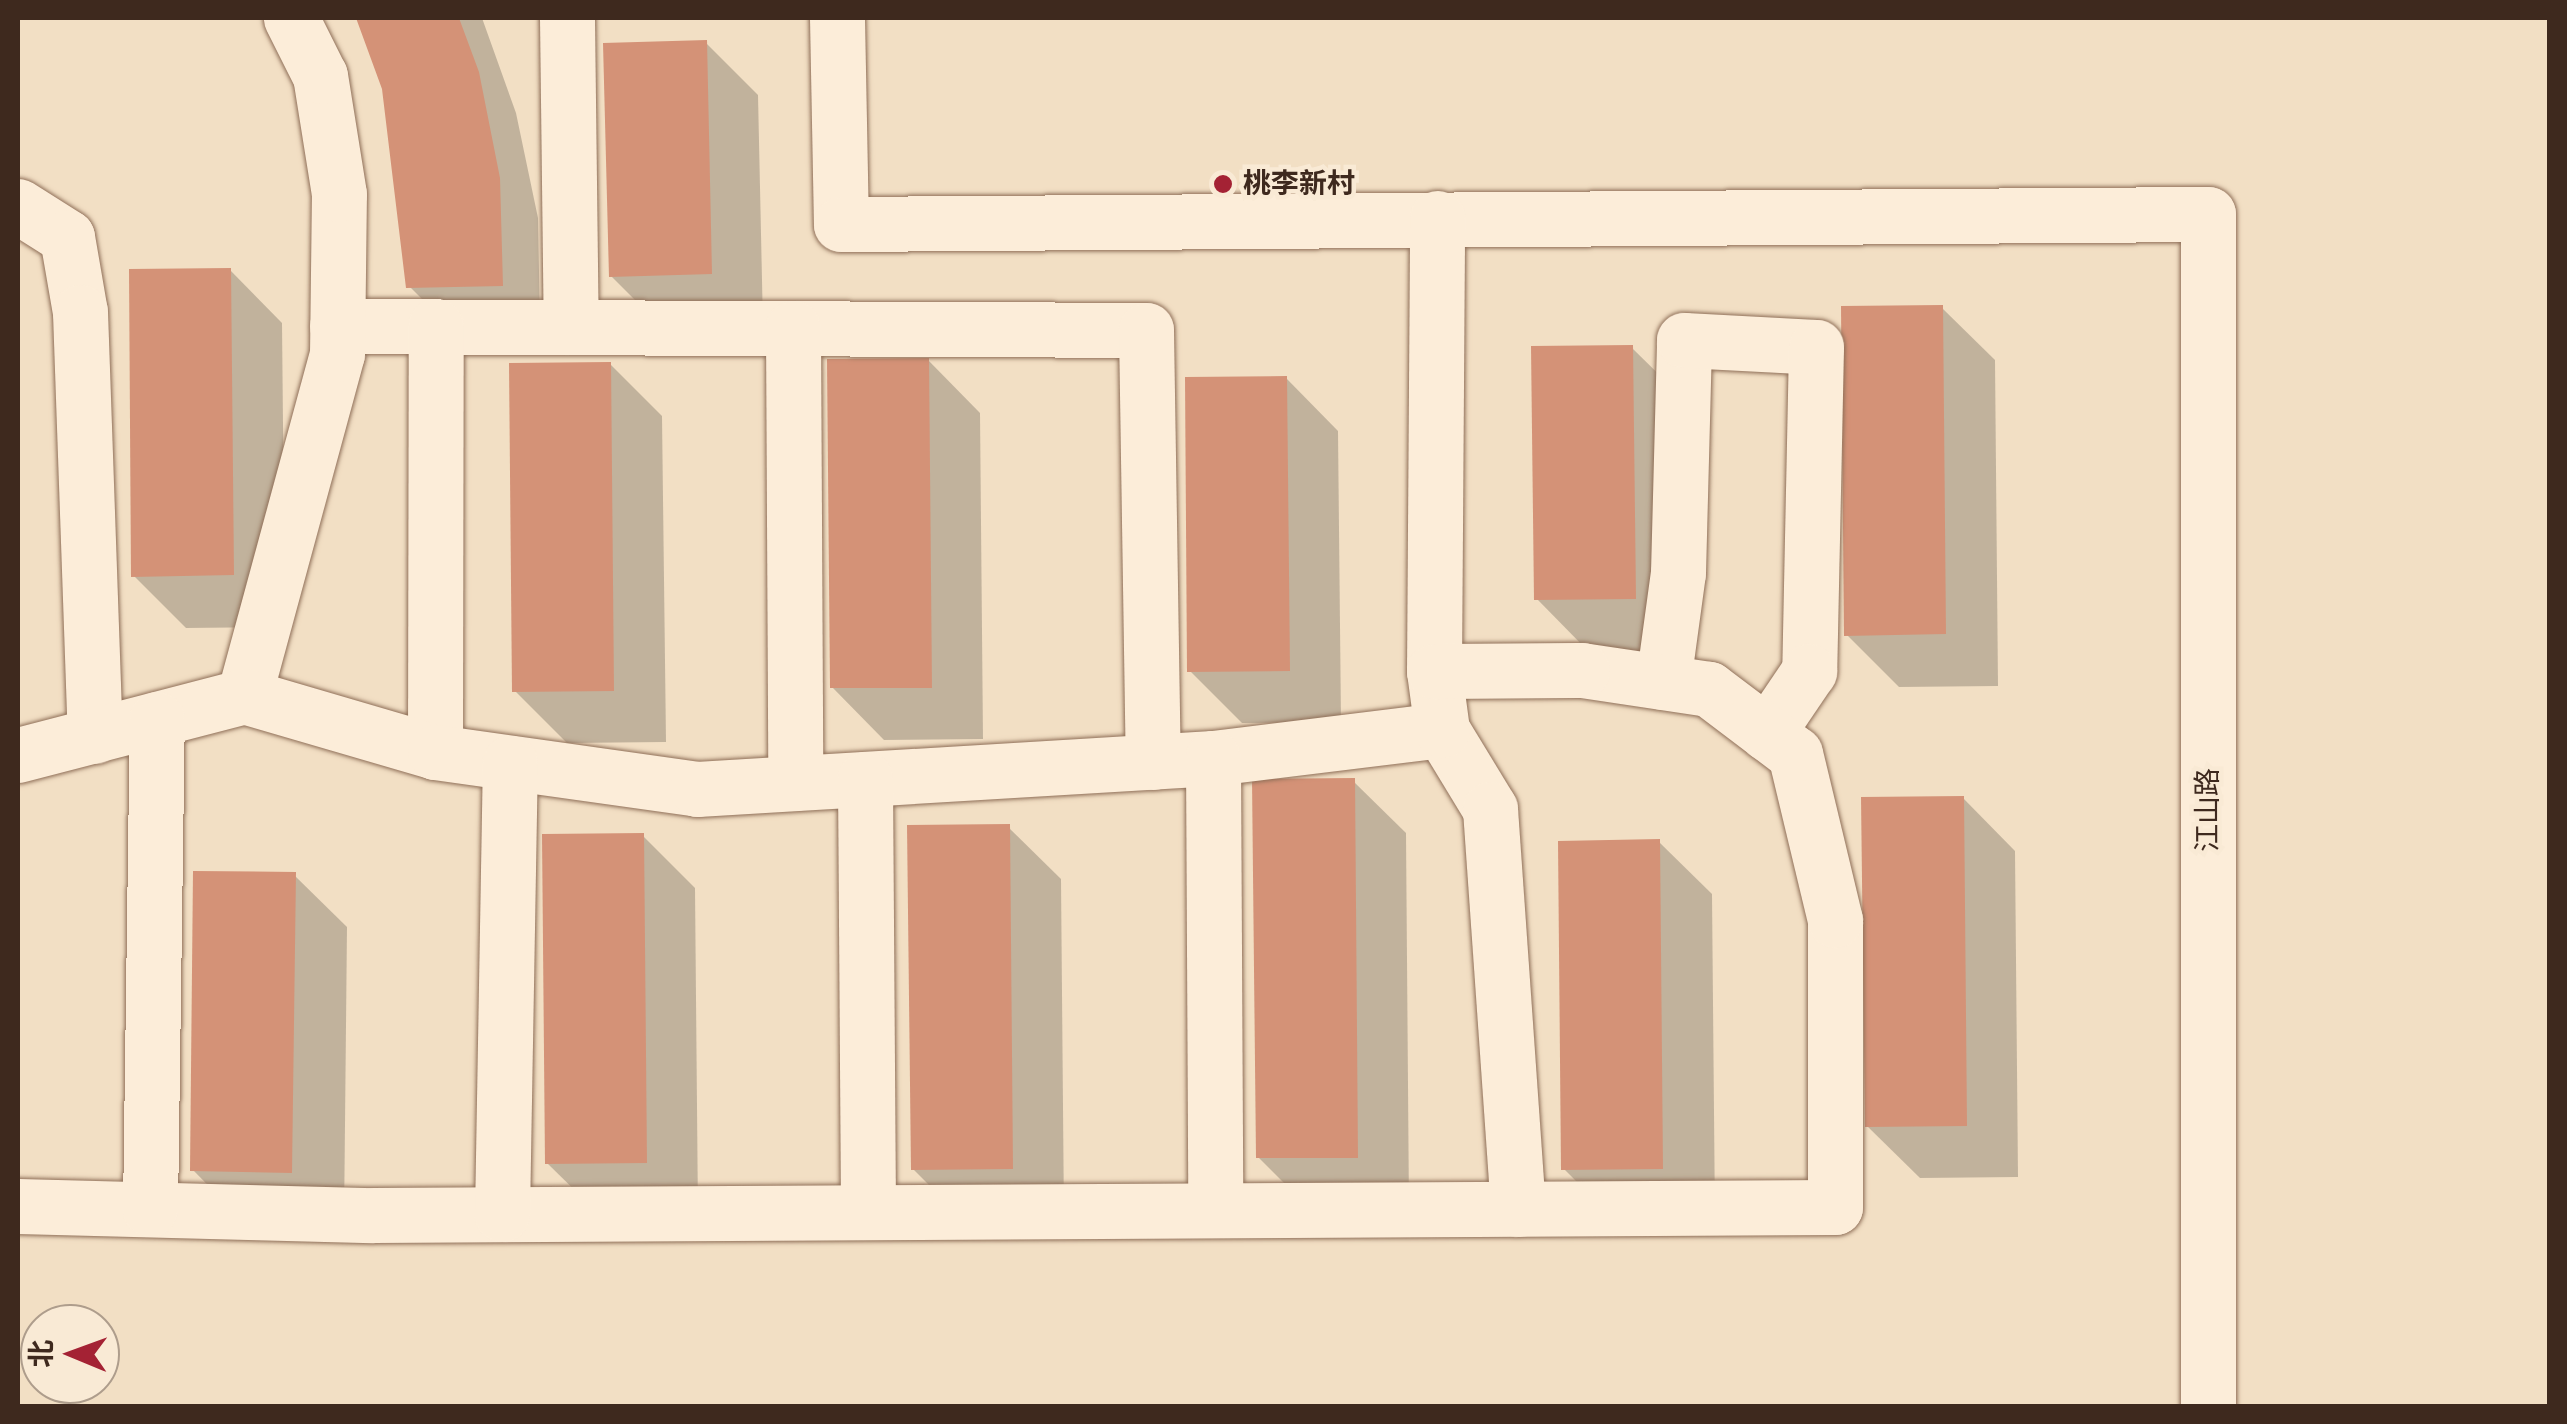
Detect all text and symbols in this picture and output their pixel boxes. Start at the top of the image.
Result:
place label: 桃李新村 [1243,167,1355,201]
marker: 桃李新村 [1212,173,1234,195]
street label: 江山路 [2191,768,2225,852]
north arrow [20,1304,120,1404]
text: 北 [26,1339,57,1368]

